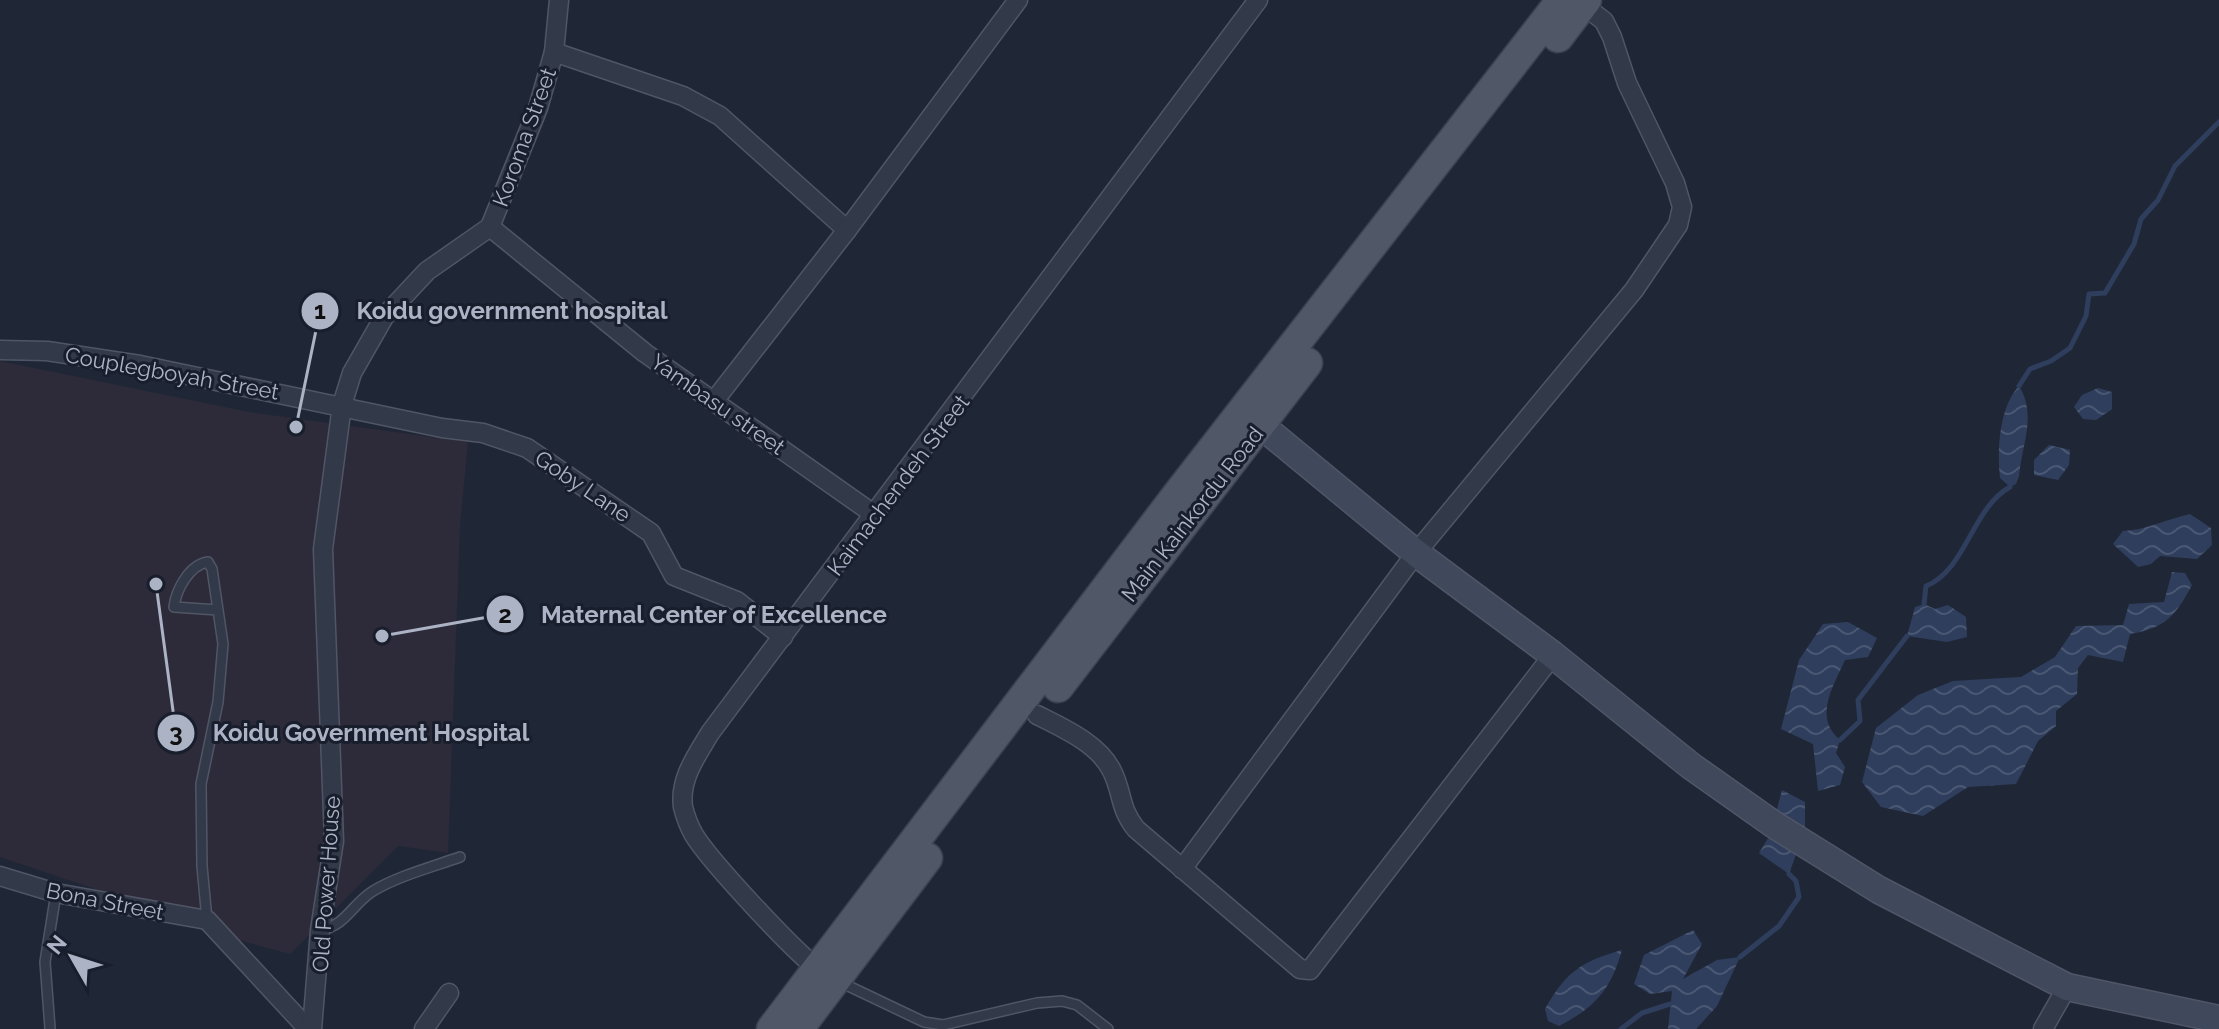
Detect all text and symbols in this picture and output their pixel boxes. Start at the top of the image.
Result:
street label: Koroma Street [487,63,561,210]
callout: Koidu government hospital [300,287,683,335]
text: 1 [314,296,326,325]
text: Koidu government hospital [356,296,668,325]
street label: Couplegboyah Street [63,341,282,405]
street label: Yambasu street [646,348,791,460]
street label: Kaimachendeh Street [821,389,975,581]
street label: Main Kainkordu Road [1116,421,1268,607]
street label: Goby Lane [530,445,636,527]
callout: Maternal Center of Excellence [485,590,904,638]
text: 2 [498,600,512,629]
text: Maternal Center of Excellence [541,600,887,629]
callout: Koidu Government Hospital [156,709,545,757]
text: 3 [169,718,183,747]
text: Koidu Government Hospital [213,718,530,747]
street label: Old Power House [307,795,345,973]
street label: Bona Street [44,877,167,925]
north arrow [32,917,112,997]
text: N [41,930,72,959]

